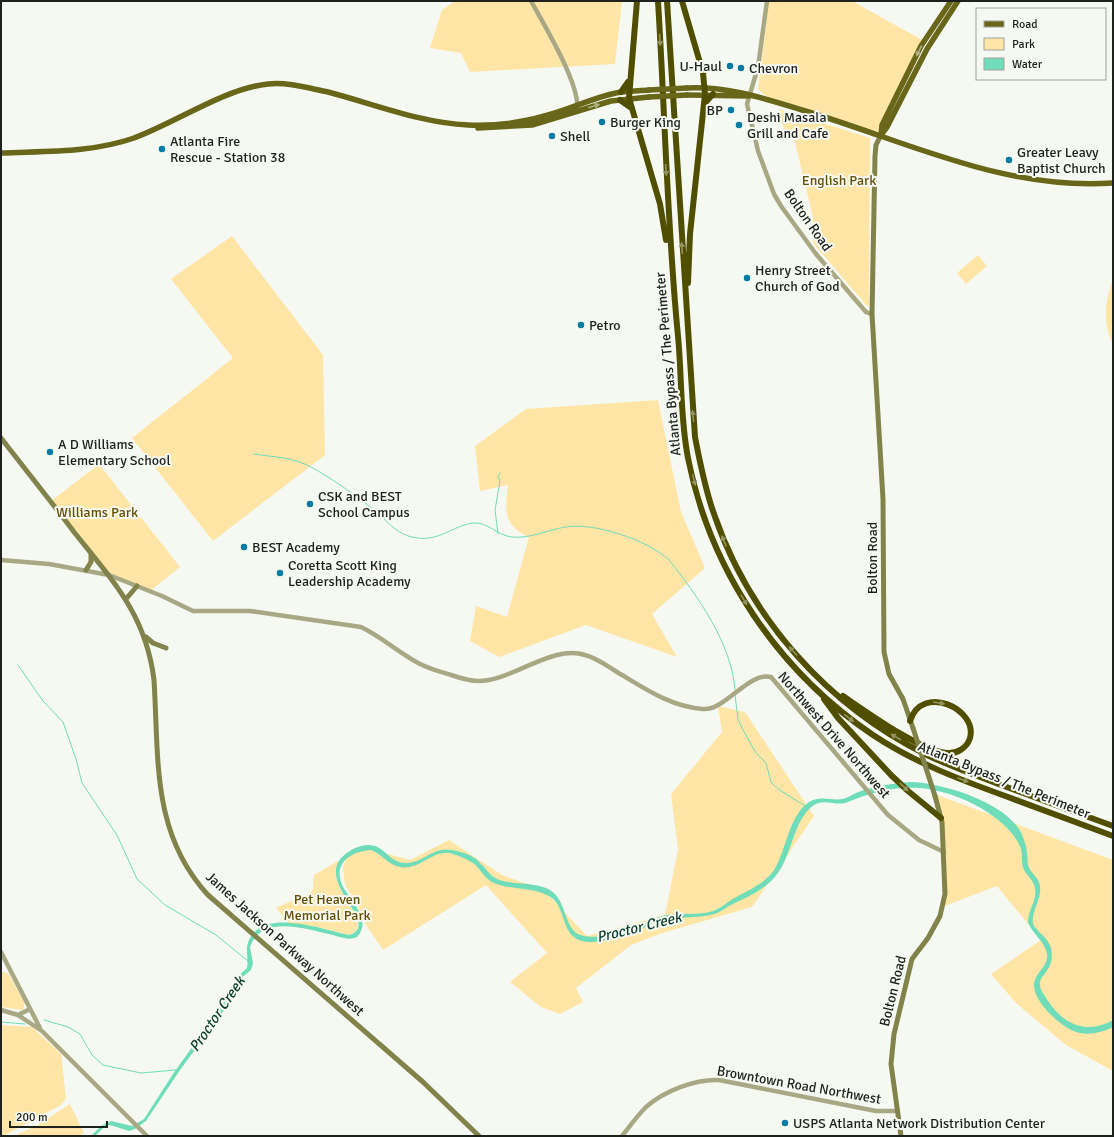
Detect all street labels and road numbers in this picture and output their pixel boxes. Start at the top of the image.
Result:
street label: Bolton Road [780,185,836,255]
street label: Atlanta Bypass / The Perimeter [651,271,684,457]
street label: Bolton Road [864,522,881,594]
street label: Northwest Drive Northwest [774,668,894,802]
street label: Atlanta Bypass / The Perimeter [915,738,1093,823]
street label: James Jackson Parkway Northwest [202,868,368,1020]
street label: Bolton Road [876,954,910,1028]
street label: Browntown Road Northwest [716,1062,882,1108]

